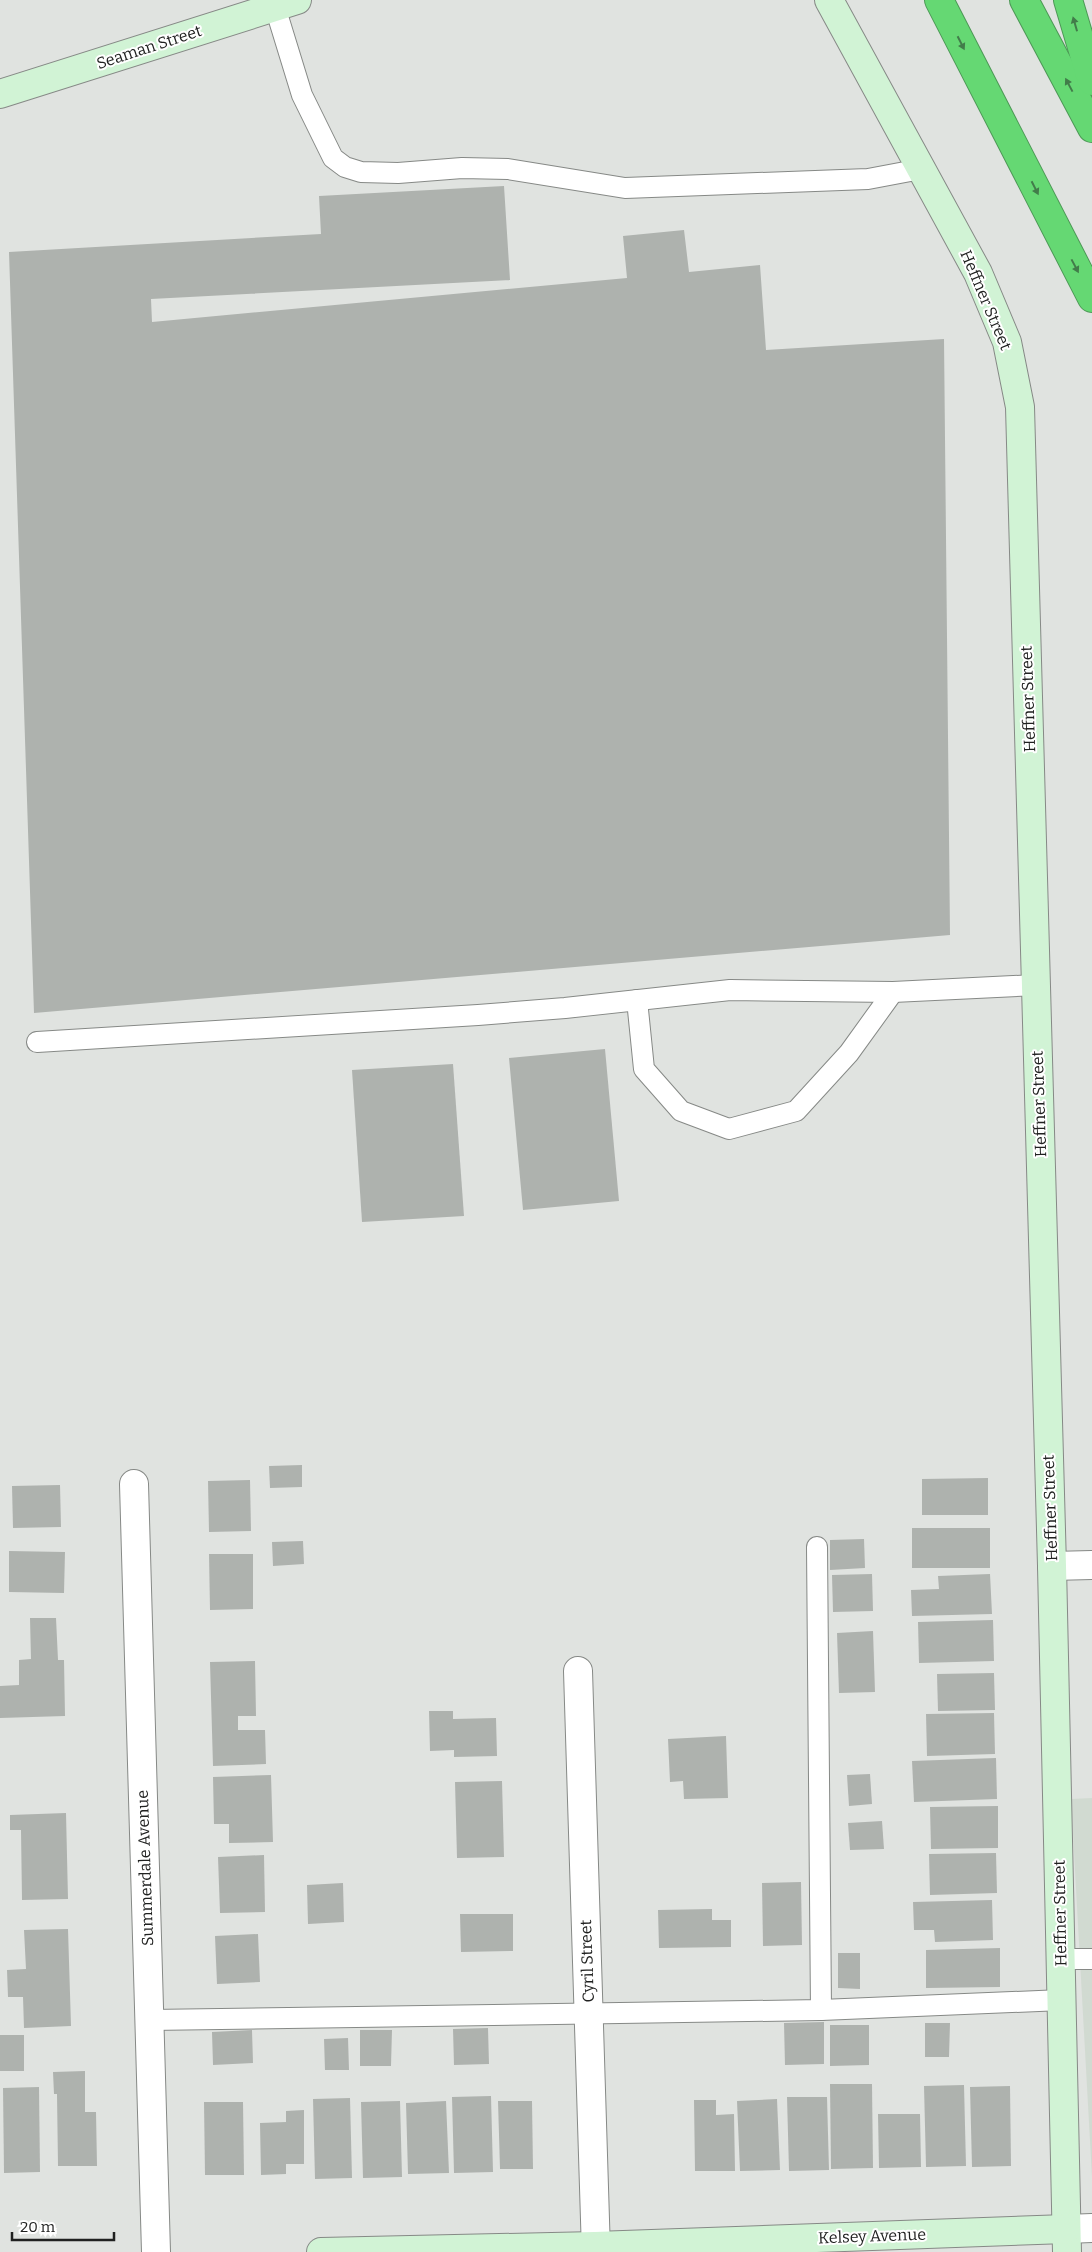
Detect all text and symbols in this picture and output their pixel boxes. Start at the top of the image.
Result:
one-way arrow [1071,16,1079,31]
street label: Seaman Street [94,21,204,73]
one-way arrow [957,36,966,51]
one-way arrow [1065,78,1073,92]
one-way arrow [1031,181,1039,195]
street label: Heffner Street [956,247,1016,353]
one-way arrow [1071,259,1079,274]
street label: Heffner Street [1017,645,1039,753]
street label: Heffner Street [1028,1050,1050,1158]
street label: Heffner Street [1039,1454,1061,1562]
street label: Summerdale Avenue [133,1790,157,1946]
street label: Heffner Street [1050,1859,1070,1966]
street label: Cyril Street [576,1919,598,2003]
scale bar [12,2210,115,2242]
text: 20 m [20,2218,56,2236]
street label: Kelsey Avenue [818,2225,926,2247]

